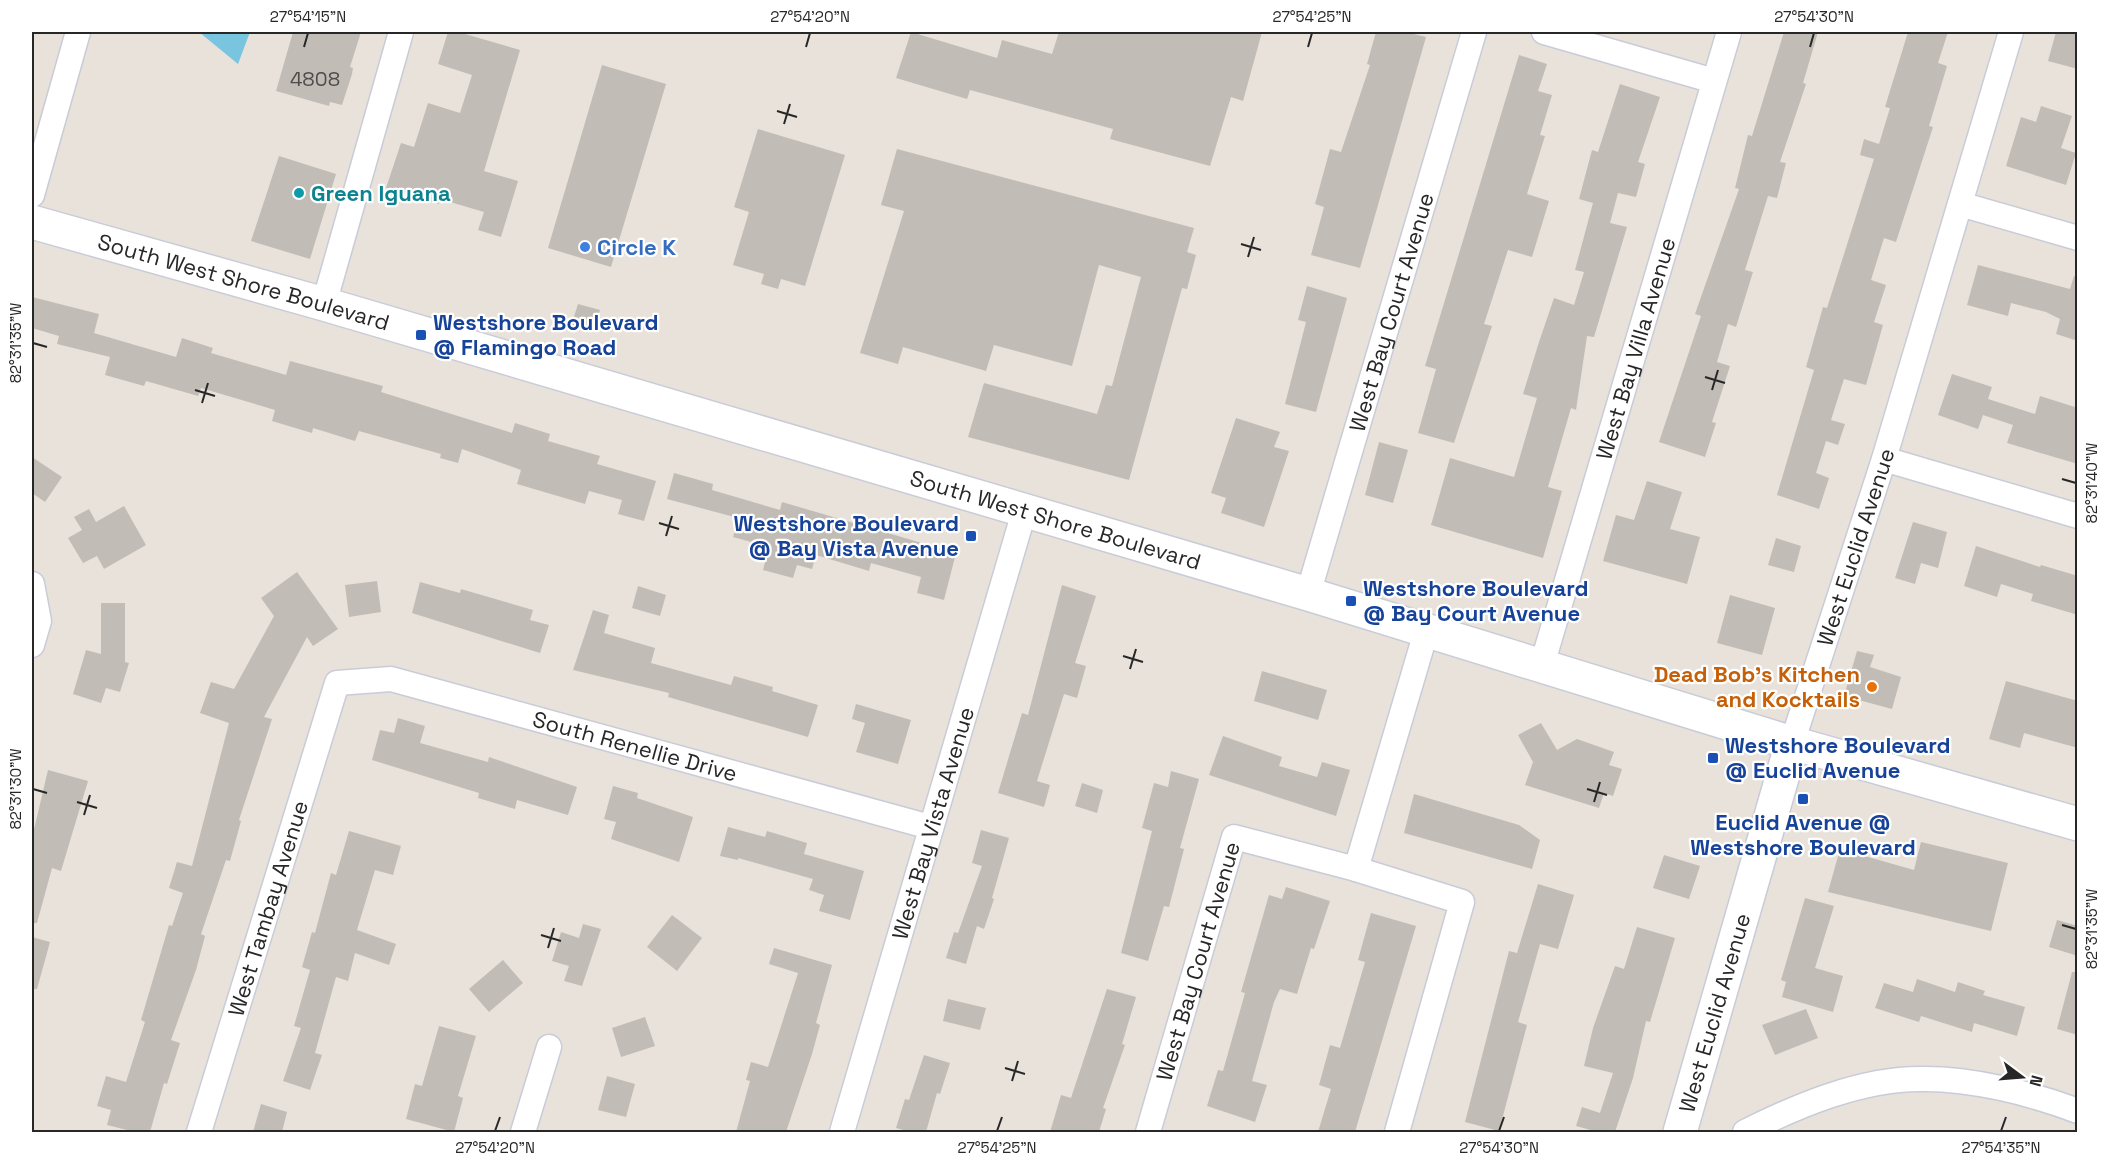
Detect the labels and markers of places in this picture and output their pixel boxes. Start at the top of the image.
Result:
place label: Green Iguana [311,179,451,207]
marker: Green Iguana [292,186,306,200]
place label: Circle K [597,233,676,261]
marker: Circle K [578,240,592,254]
place label: Westshore Boulevard @ Flamingo Road [433,308,659,361]
marker: Westshore Boulevard @ Flamingo Road [414,328,428,342]
place label: Westshore Boulevard @ Bay Vista Avenue [733,509,959,562]
marker: Westshore Boulevard @ Bay Vista Avenue [964,529,978,543]
place label: Westshore Boulevard @ Bay Court Avenue [1363,574,1589,627]
marker: Westshore Boulevard @ Bay Court Avenue [1344,594,1358,608]
place label: Dead Bob's Kitchen and Kocktails [1654,660,1860,713]
marker: Dead Bob's Kitchen and Kocktails [1865,680,1879,694]
place label: Westshore Boulevard @ Euclid Avenue [1725,731,1951,784]
marker: Westshore Boulevard @ Euclid Avenue [1706,751,1720,765]
marker: Euclid Avenue @ Westshore Boulevard [1796,792,1810,806]
place label: Euclid Avenue @ Westshore Boulevard [1690,808,1916,861]

